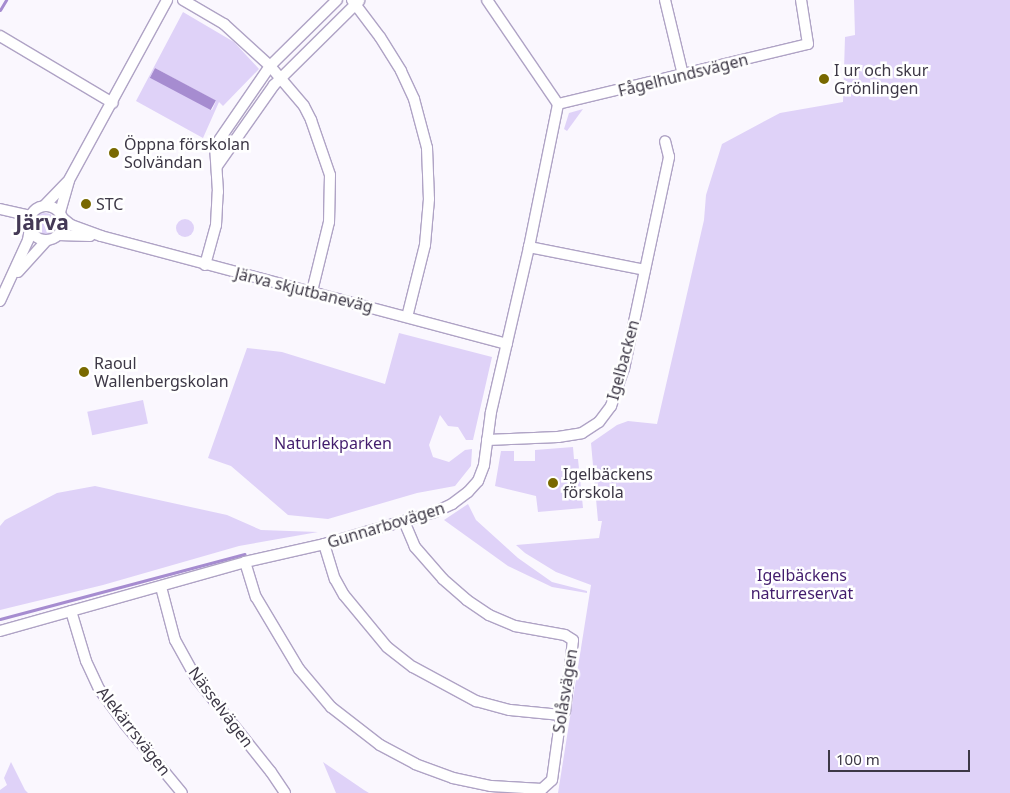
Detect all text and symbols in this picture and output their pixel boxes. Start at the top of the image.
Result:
street label: Fågelhundsvägen [616,50,750,100]
place label: I ur och skur Grönlingen [834,60,928,98]
marker: I ur och skur Grönlingen [818,73,830,85]
place label: Öppna förskolan Solvändan [124,134,250,172]
marker: Öppna förskolan Solvändan [108,147,120,159]
place label: STC [96,194,123,214]
marker: STC [80,198,92,210]
district label: Järva [15,209,69,235]
street label: Järva skjutbaneväg [233,264,375,316]
street label: Igelbacken [603,318,643,402]
place label: Raoul Wallenbergskolan [94,353,229,391]
marker: Raoul Wallenbergskolan [78,366,90,378]
park label: Naturlekparken [274,433,392,453]
place label: Igelbäckens förskola [563,464,653,502]
marker: Igelbäckens förskola [547,477,559,489]
street label: Gunnarbovägen [325,498,447,552]
park label: Igelbäckens naturreservat [751,565,853,603]
street label: Solåsvägen [549,647,581,735]
street label: Nässelvägen [185,663,257,751]
street label: Alekärrsvägen [93,683,175,779]
scale bar [830,740,972,772]
text: 100 m [836,749,880,769]

